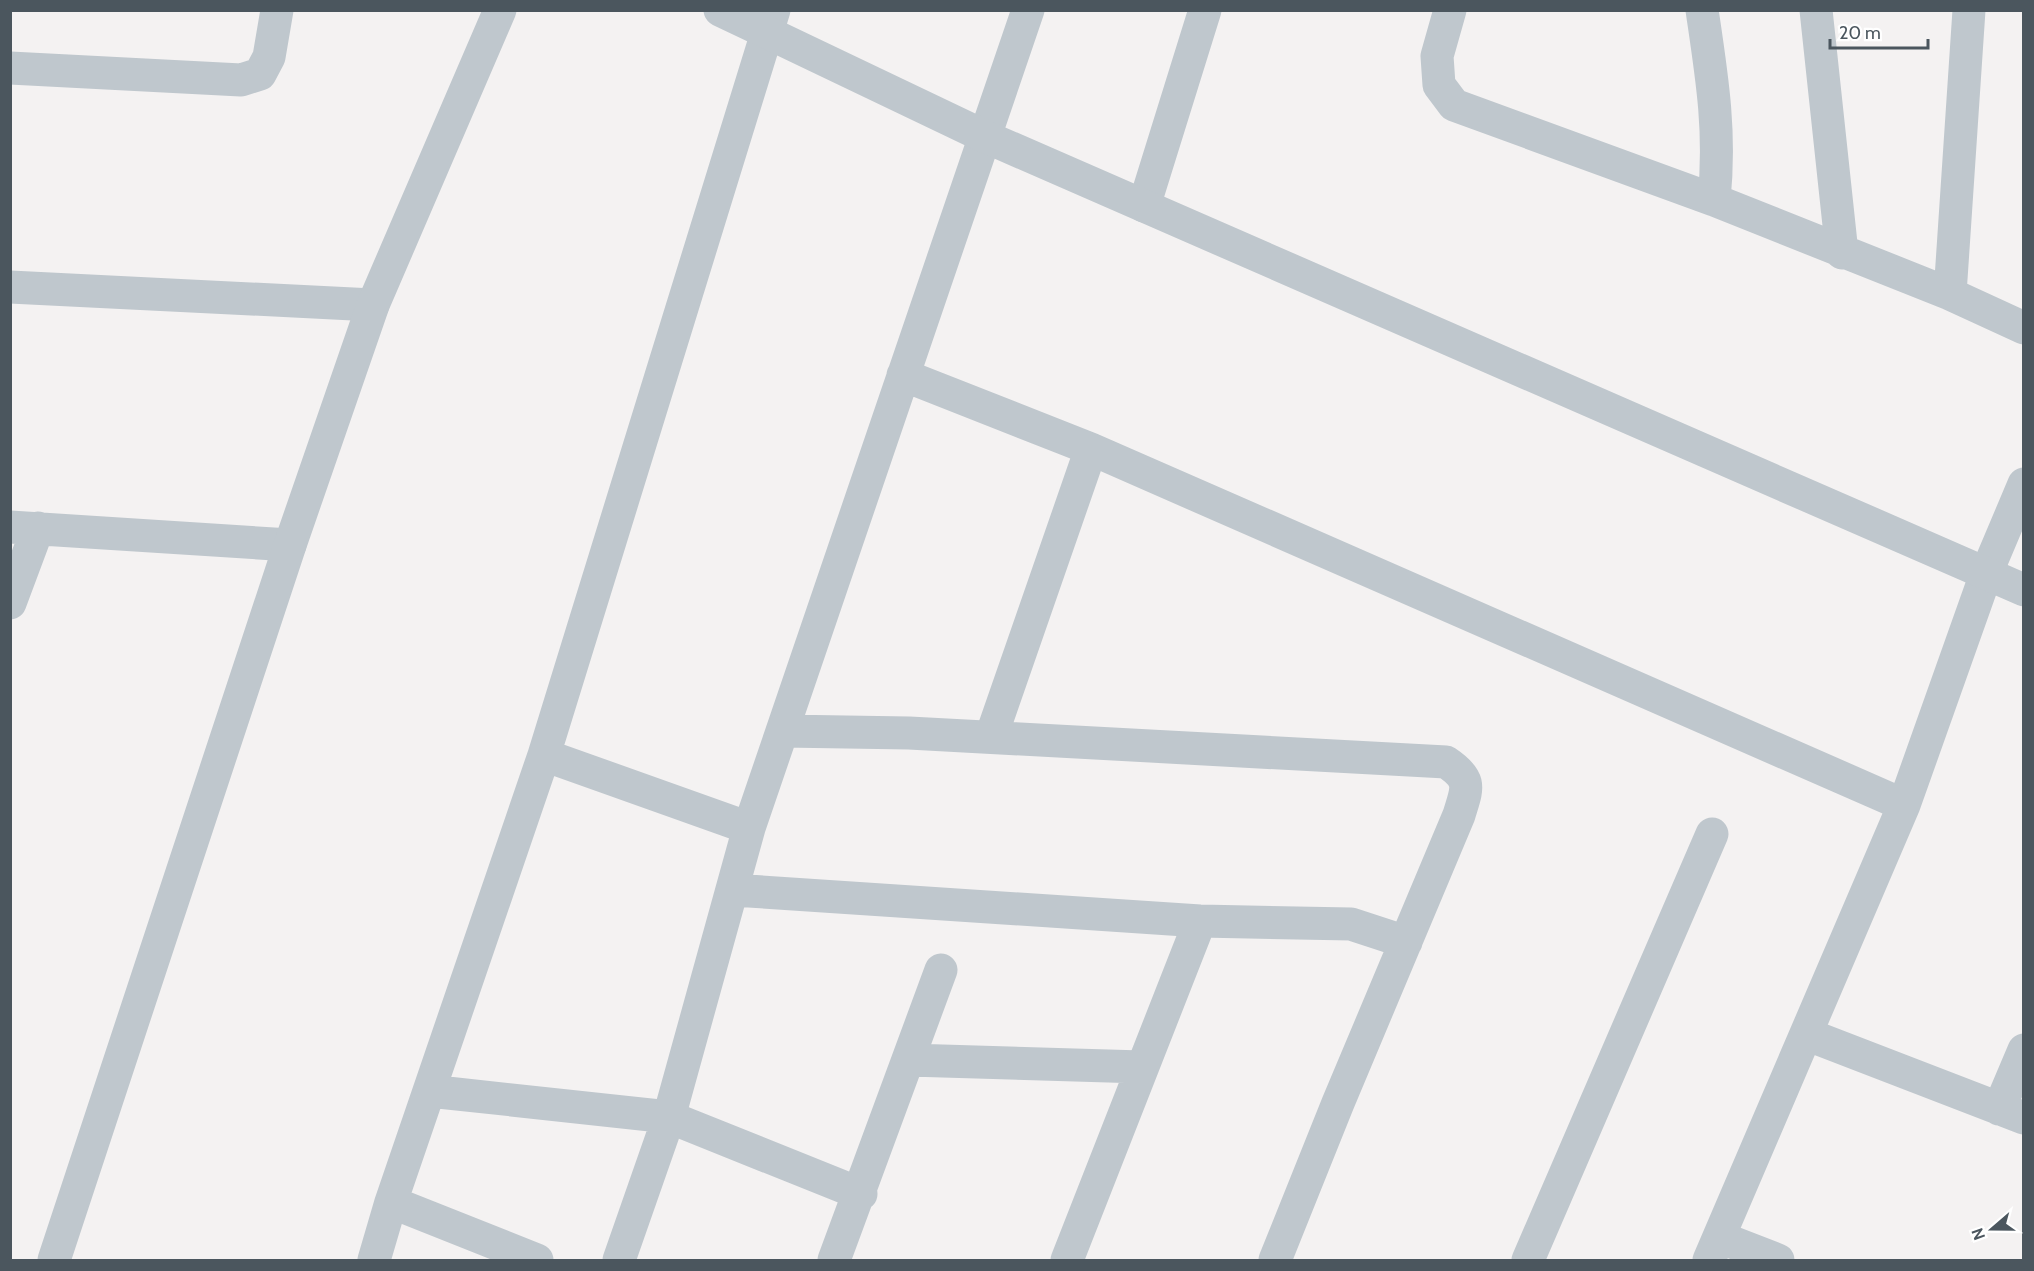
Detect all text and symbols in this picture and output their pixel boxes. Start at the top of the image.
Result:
scale bar [1830,12,1928,50]
text: 20 m [1839,22,1881,44]
north arrow [1962,1199,2022,1259]
text: N [1968,1225,1989,1243]

